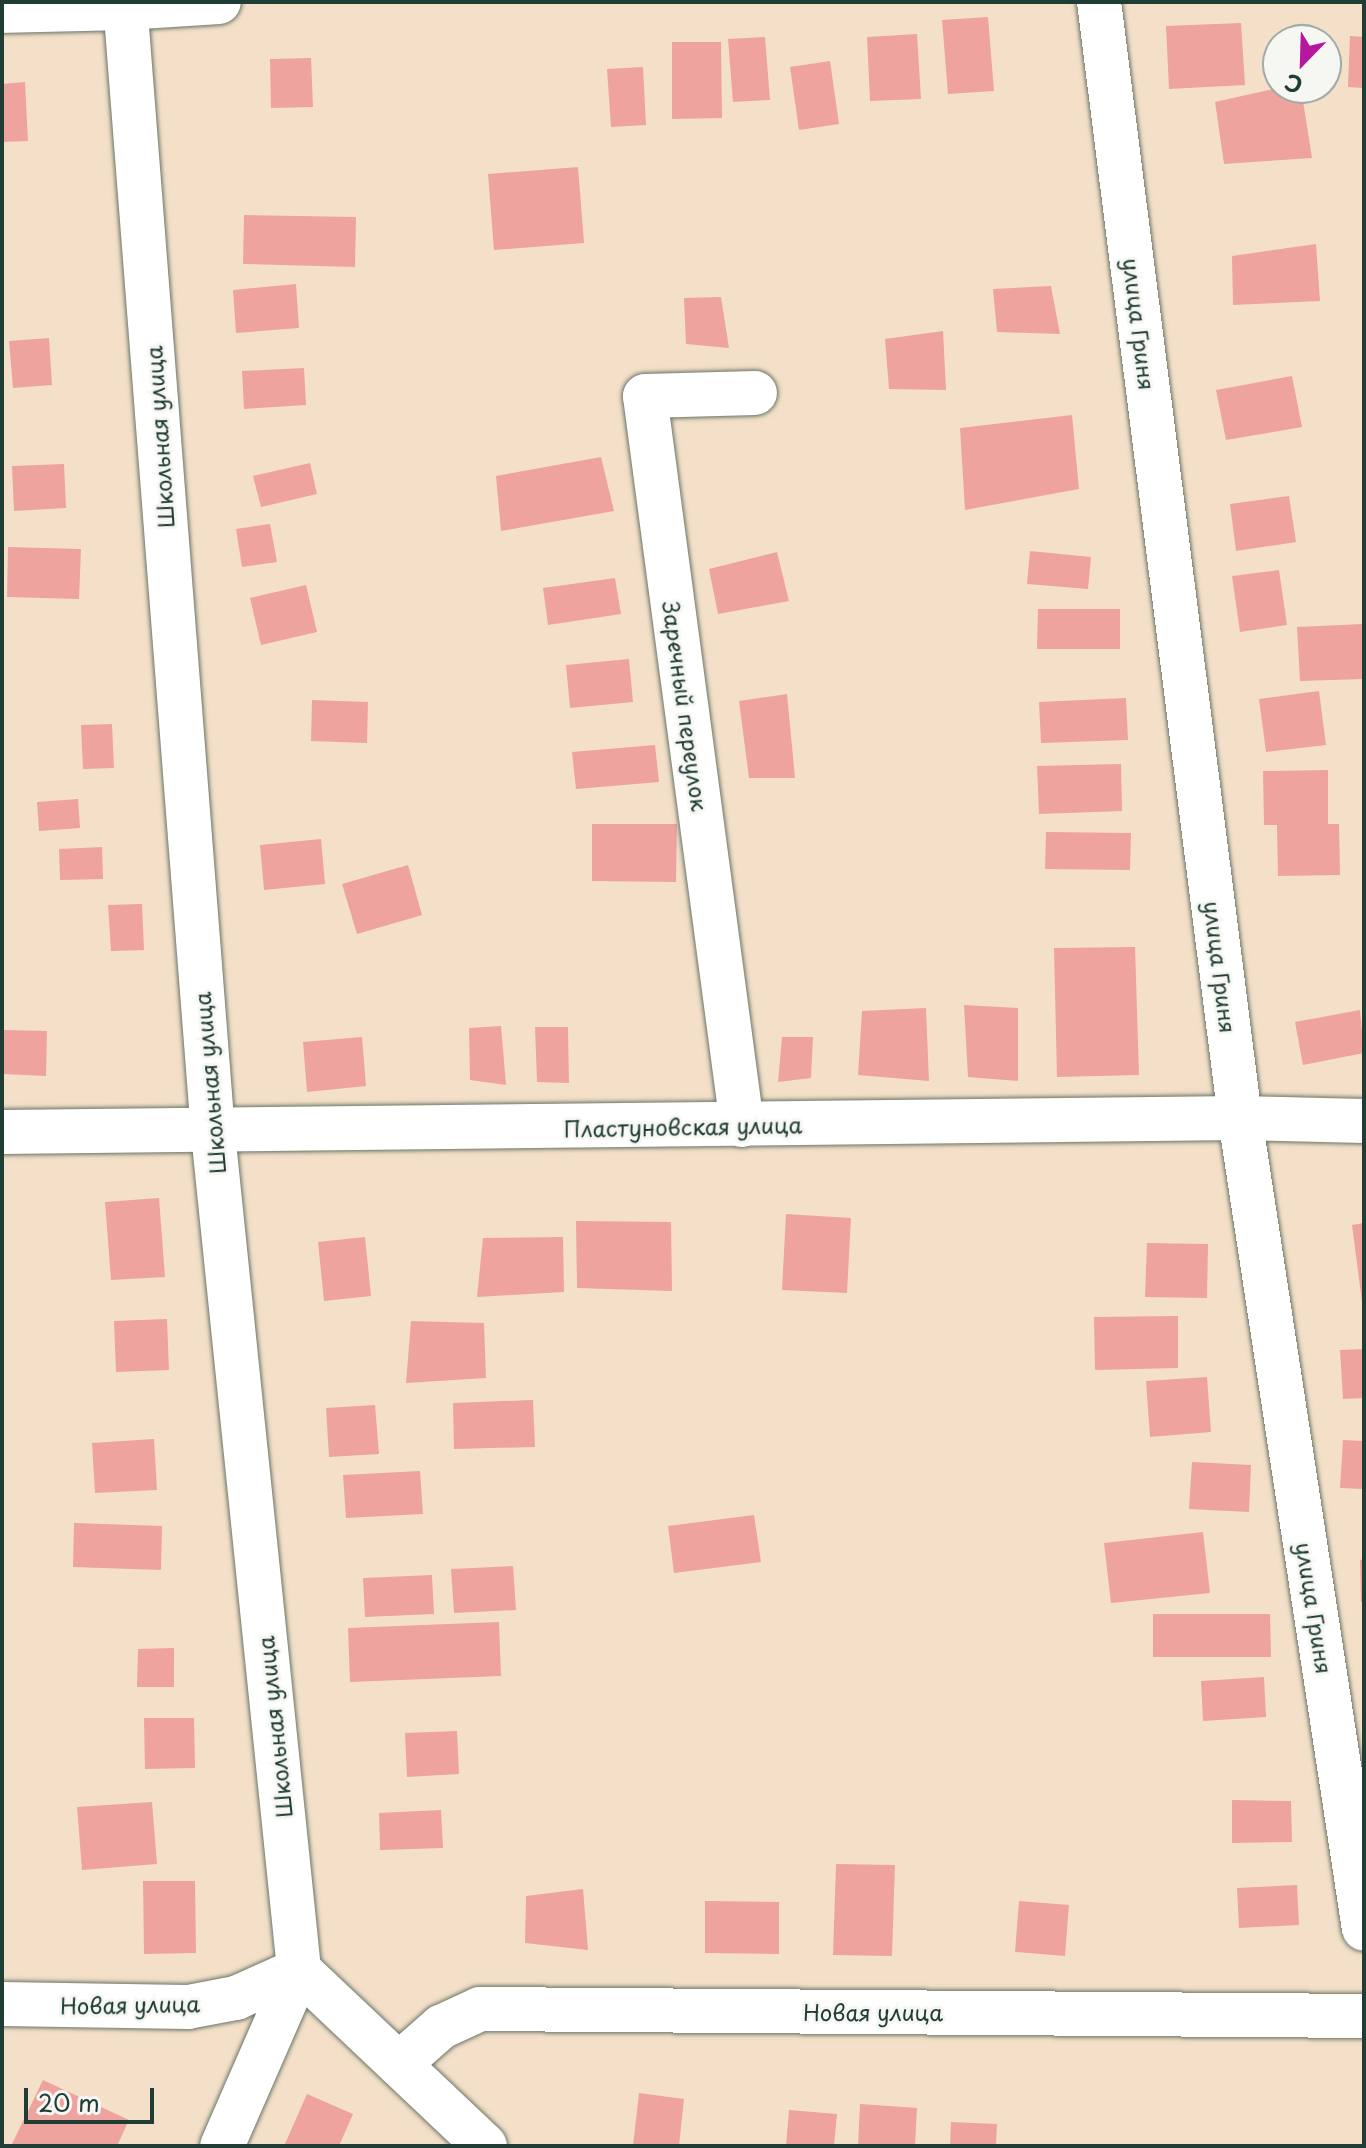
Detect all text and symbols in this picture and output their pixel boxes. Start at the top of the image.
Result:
north arrow [1262,24,1342,104]
text: С [1279,66,1307,103]
street label: улица Гриня [1119,256,1161,392]
street label: Школьная улица [139,344,179,530]
street label: Заречный переулок [658,599,714,813]
street label: улица Гриня [1200,899,1242,1035]
street label: Школьная улица [188,990,230,1176]
street label: Пластуновская улица [563,1111,803,1141]
street label: улица Гриня [1291,1540,1339,1676]
street label: Школьная улица [251,1634,297,1820]
street label: Новая улица [59,1990,201,2018]
street label: Новая улица [803,1999,943,2025]
scale bar [28,2072,158,2122]
text: 20 m [38,2084,100,2120]

